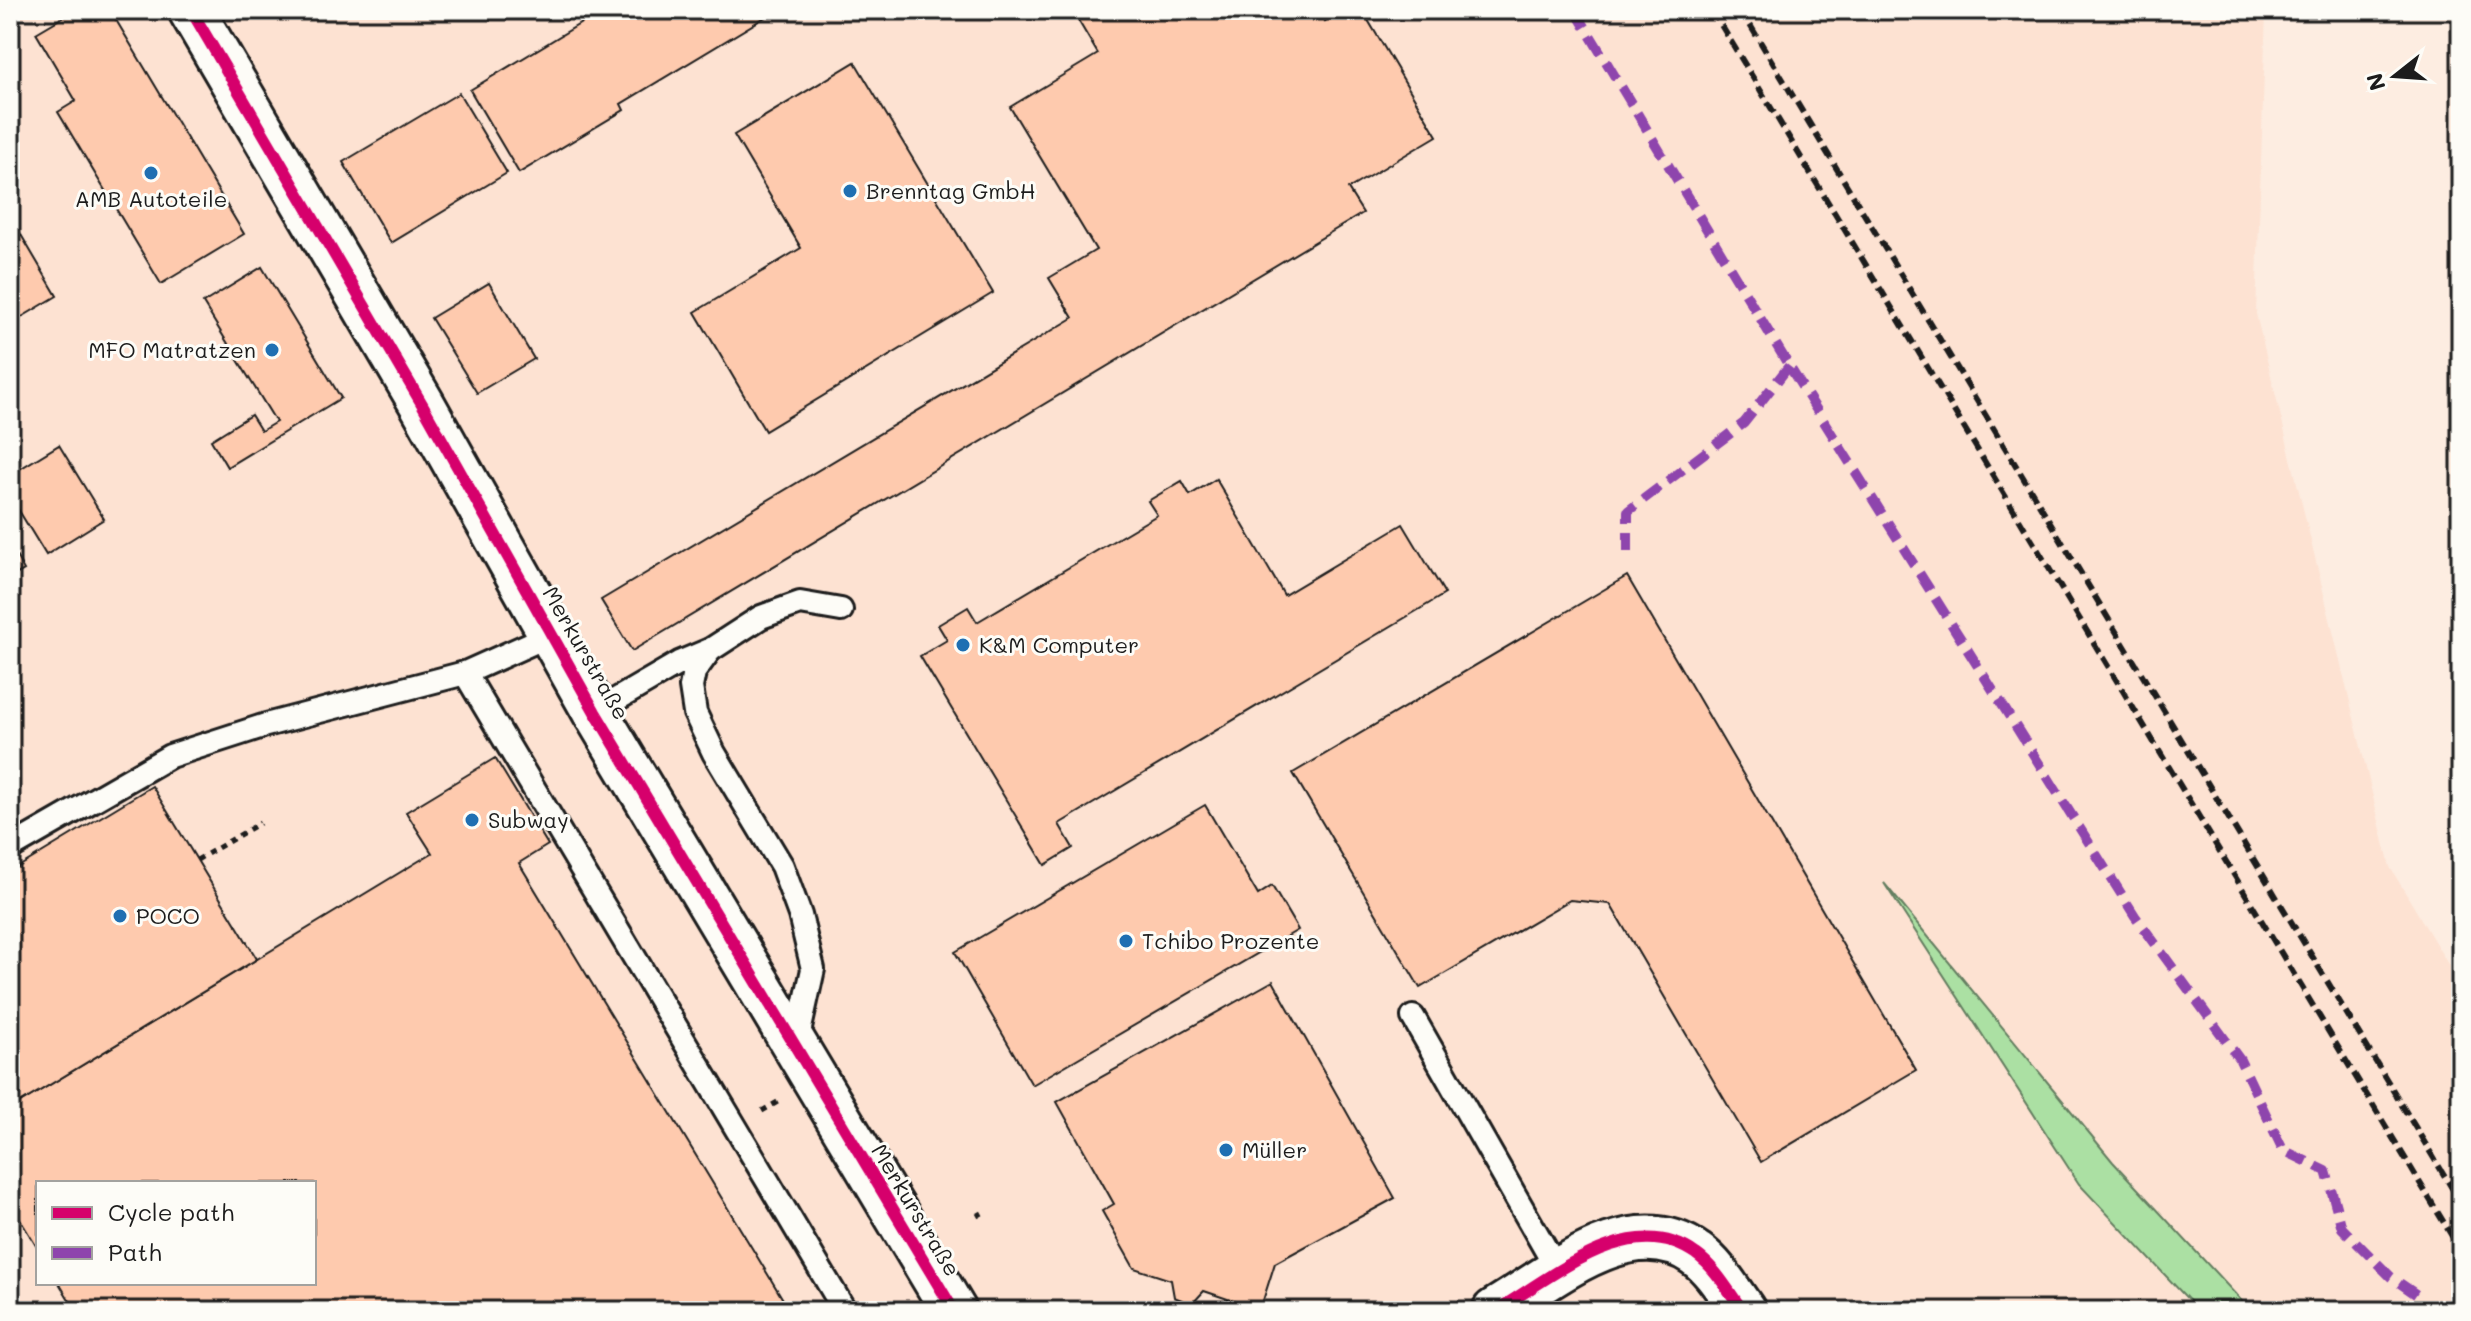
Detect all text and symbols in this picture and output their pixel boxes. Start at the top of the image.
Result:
north arrow [2355,36,2435,116]
text: N [2359,70,2392,94]
marker: AMB Autoteile [142,164,160,182]
place label: Brenntag GmbH [866,176,1035,205]
marker: Brenntag GmbH [841,182,859,200]
place label: AMB Autoteile [75,184,227,213]
place label: MFO Matratzen [88,335,256,364]
marker: MFO Matratzen [263,341,281,359]
street label: Merkurstraße [536,581,636,725]
place label: K&M Computer [979,630,1139,659]
marker: K&M Computer [954,636,972,654]
place label: Subway [488,805,569,834]
marker: Subway [463,811,481,829]
place label: POCO [136,901,200,930]
marker: POCO [111,907,129,925]
place label: Tchibo Prozente [1142,926,1319,955]
marker: Tchibo Prozente [1117,932,1135,950]
place label: Müller [1242,1135,1307,1164]
street label: Merkurstraße [865,1138,967,1281]
marker: Müller [1217,1141,1235,1159]
legend [36,1181,316,1285]
text: Cycle path [108,1196,234,1227]
text: Path [108,1236,162,1267]

